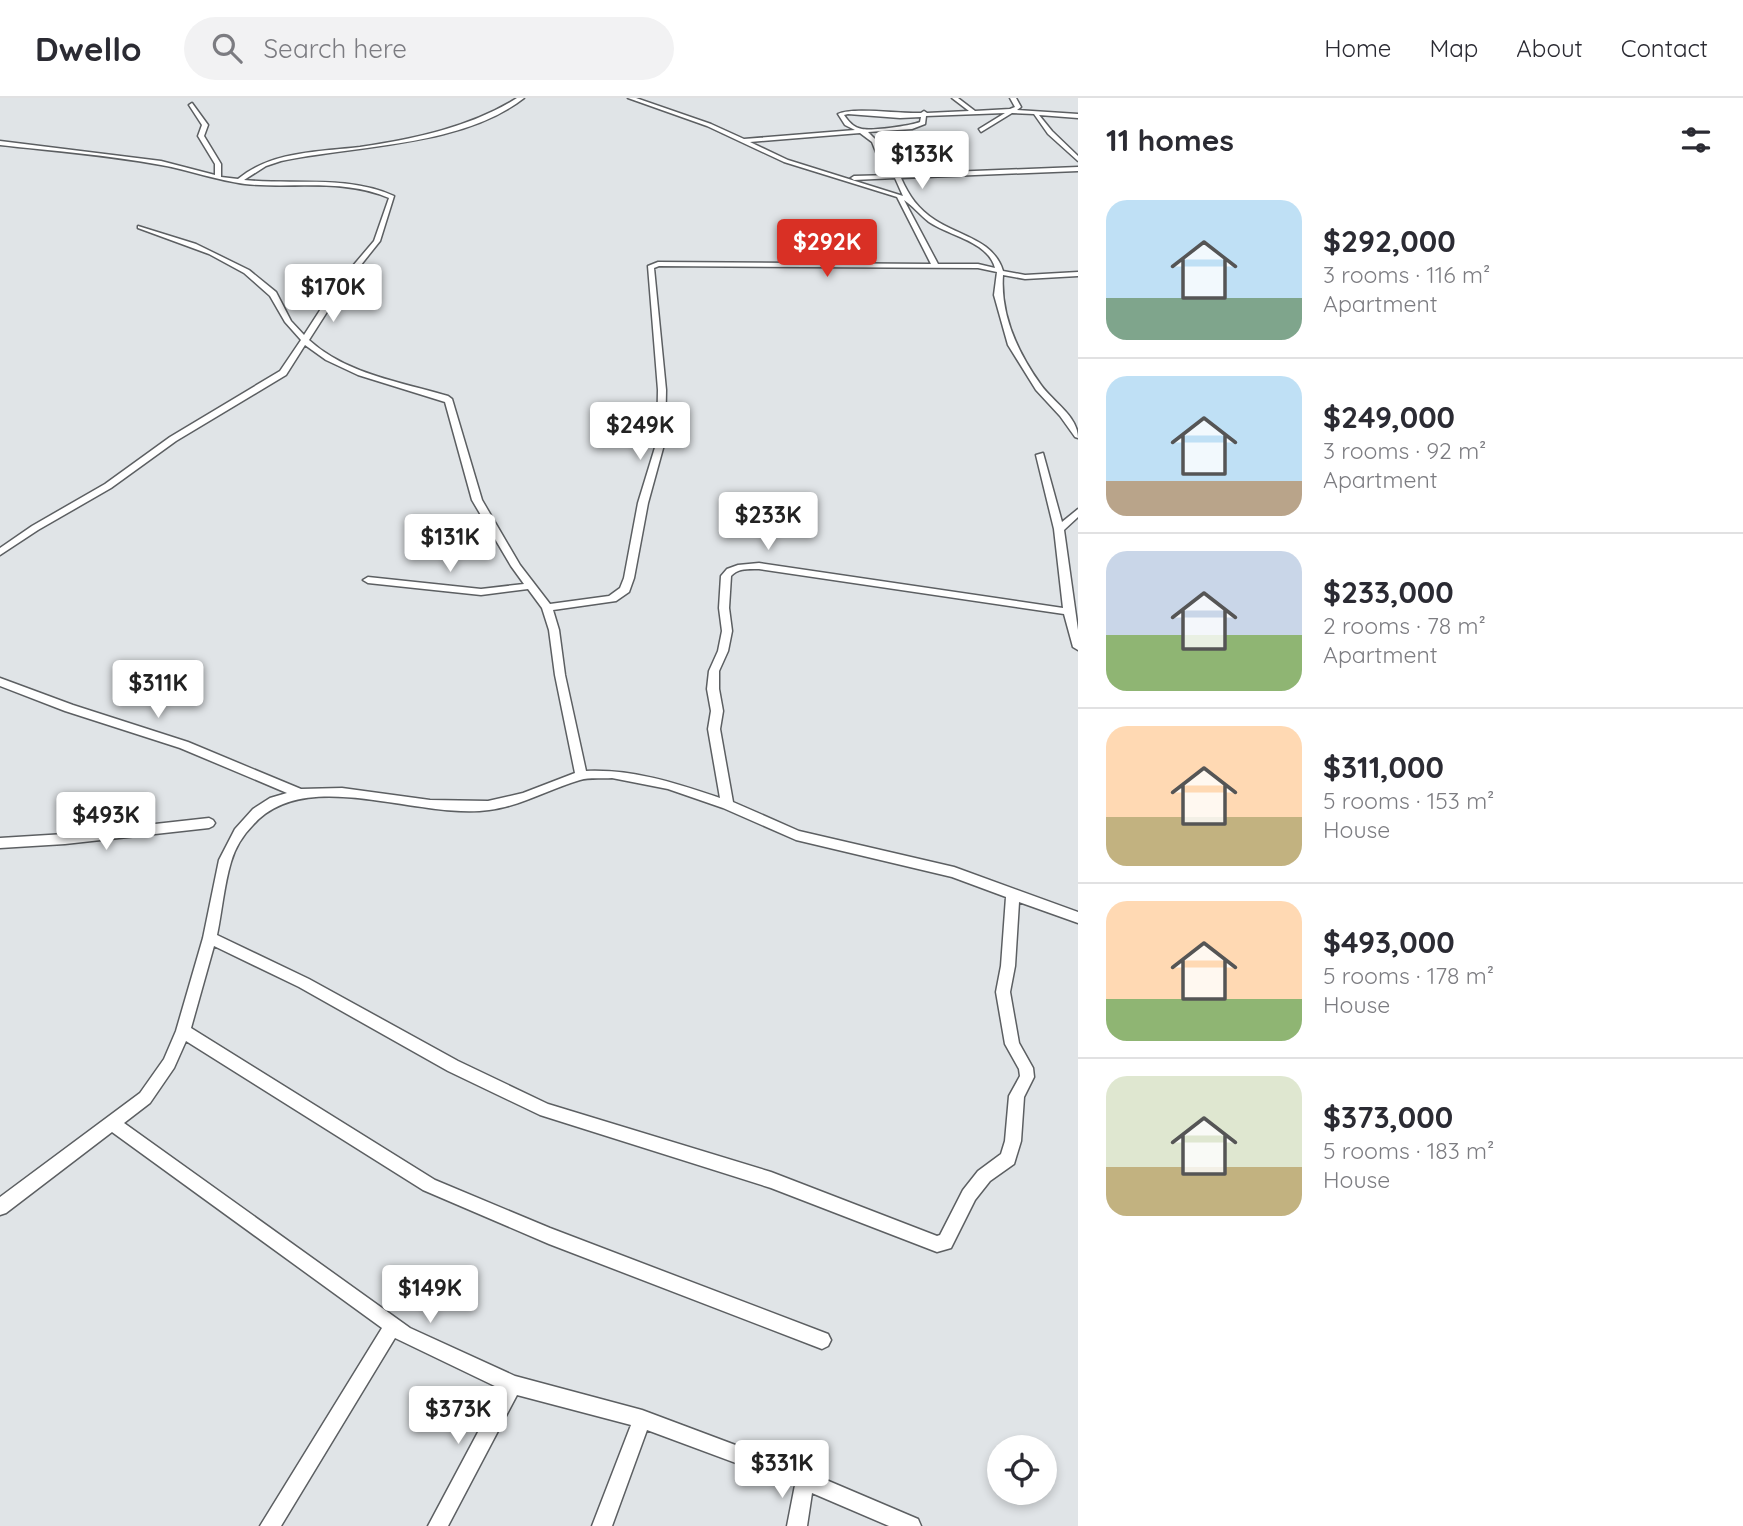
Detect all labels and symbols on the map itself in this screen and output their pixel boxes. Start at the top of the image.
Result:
pin: $133K [873,132,971,191]
pin: $292K [778,220,876,279]
pin: $170K [284,264,382,324]
pin: $249K [591,402,689,462]
pin: $233K [719,492,817,552]
pin: $131K [401,514,499,574]
pin: $311K [109,660,207,720]
pin: $493K [57,792,155,852]
pin: $149K [381,1266,479,1325]
pin: $373K [409,1386,507,1446]
pin: $331K [733,1440,831,1500]

